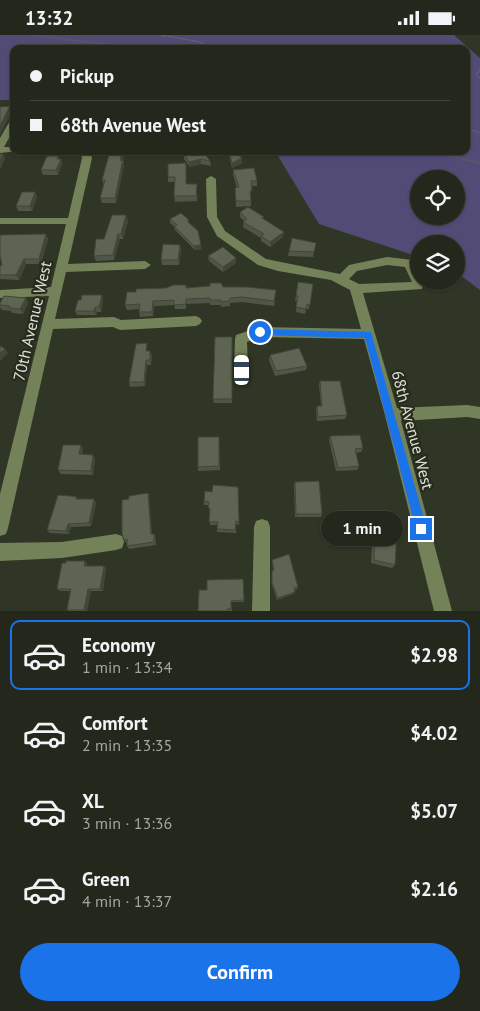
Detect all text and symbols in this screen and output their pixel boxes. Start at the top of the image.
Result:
text: 13:32 [25,6,73,30]
text: Pickup [60,64,114,88]
text: 68th Avenue West [60,113,206,137]
map controls [410,170,465,290]
button: locate [410,170,465,225]
button: layers [410,235,465,290]
street label: 70th Avenue West [9,259,56,383]
route start [249,321,271,343]
car [234,355,249,385]
street label: 68th Avenue West [388,368,439,492]
callout: 1 min [321,511,404,547]
text: 1 min [342,518,382,538]
route end [410,518,432,540]
icon: car [22,633,67,678]
text: Economy [82,633,155,657]
text: $2.98 [410,643,458,667]
text: 1 min · 13:34 [82,657,172,677]
icon: car [22,711,67,756]
text: Comfort [82,711,148,735]
text: $4.02 [410,721,458,745]
text: 2 min · 13:35 [82,735,172,755]
icon: car [22,789,67,834]
text: XL [82,789,104,813]
text: $5.07 [410,799,458,823]
text: 3 min · 13:36 [82,813,172,833]
icon: car [22,867,67,912]
text: Green [82,867,130,891]
text: $2.16 [410,877,458,901]
text: 4 min · 13:37 [82,891,172,911]
button: Confirm [20,943,460,1001]

